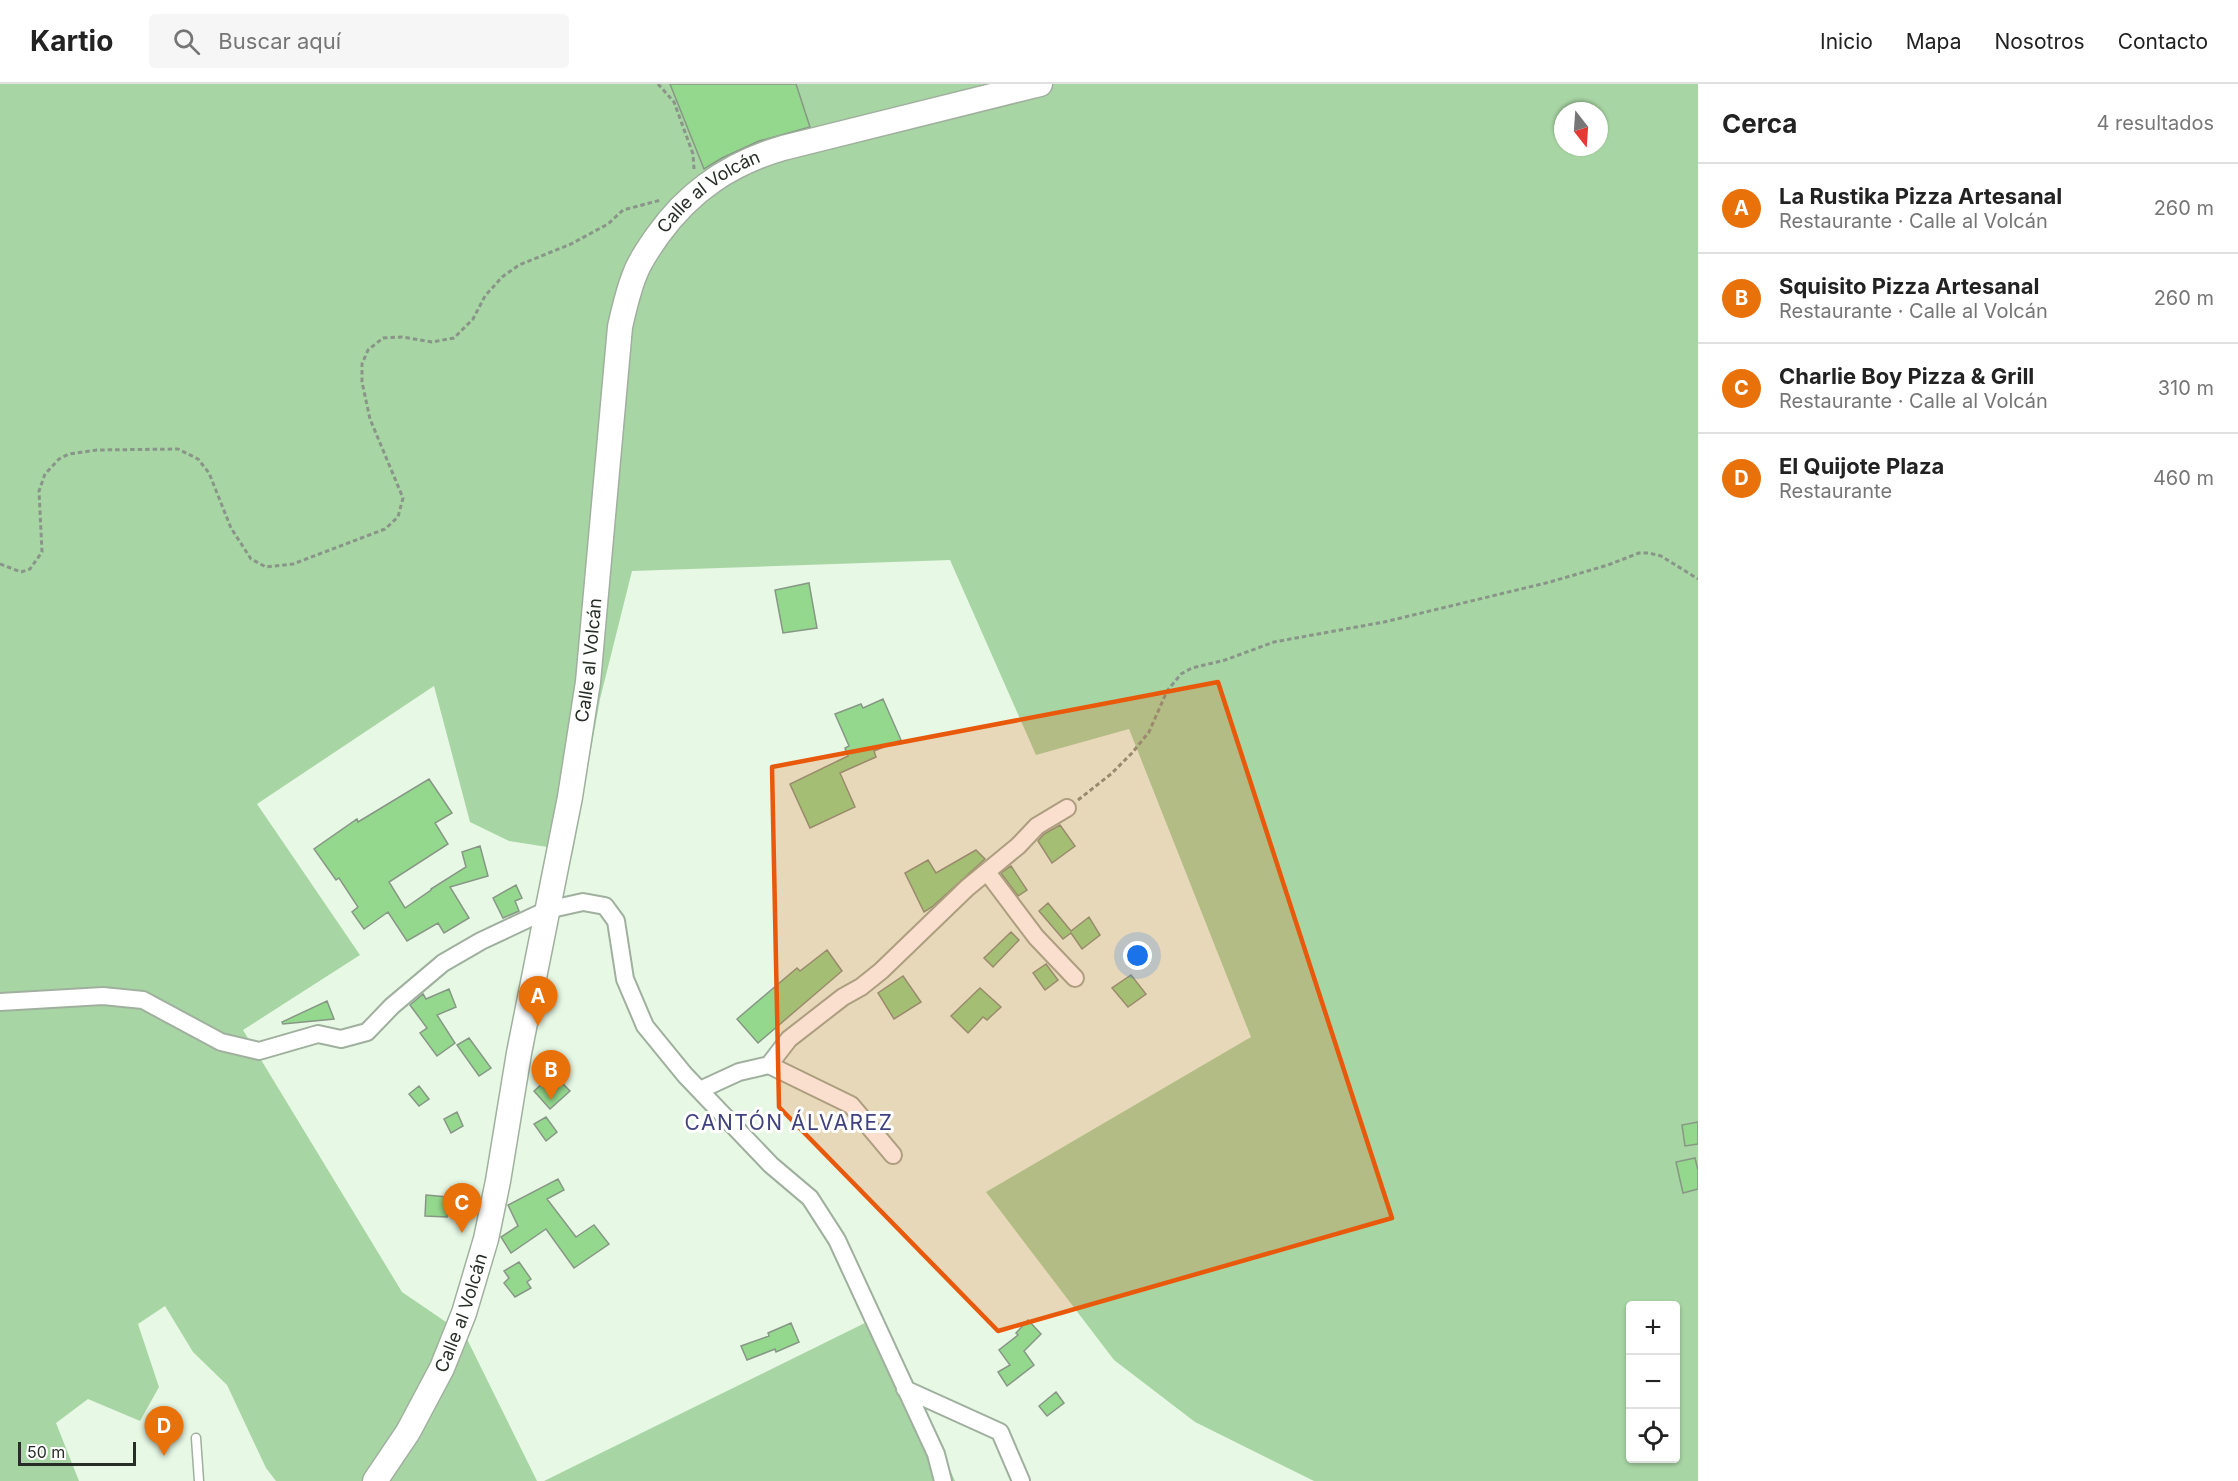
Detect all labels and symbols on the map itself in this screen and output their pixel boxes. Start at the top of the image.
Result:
north arrow [1554,102,1608,156]
street label: Calle al Volcán [652,146,763,237]
street label: Calle al Volcán [571,597,606,724]
your location [1123,941,1152,970]
pin: A [518,976,558,1026]
pin: B [532,1050,570,1100]
district label: CANTÓN ÁLVAREZ [685,1109,893,1135]
pin: C [442,1184,482,1233]
street label: Calle al Volcán [430,1251,491,1375]
pin: D [144,1406,184,1456]
scale bar [18,1439,136,1466]

